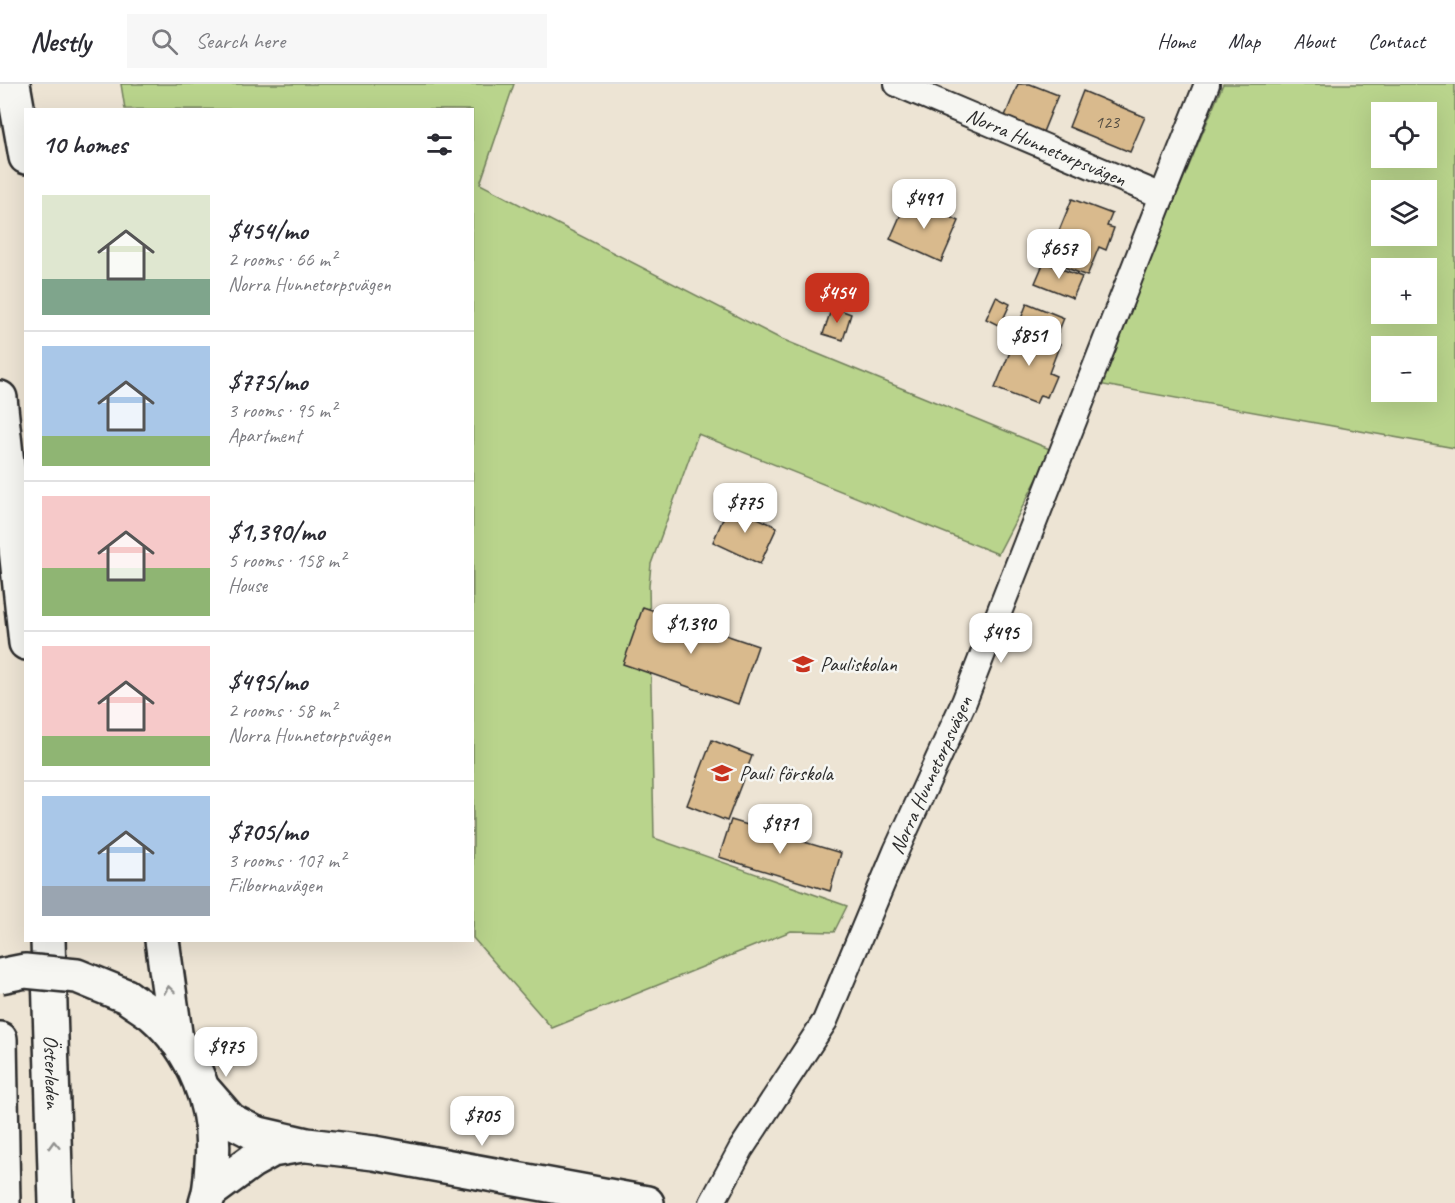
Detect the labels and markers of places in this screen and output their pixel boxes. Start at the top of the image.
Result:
pin: $491 [888,179,960,230]
pin: $657 [1023,229,1095,280]
pin: $454 [801,273,873,324]
pin: $851 [993,316,1065,367]
pin: $775 [709,483,781,534]
pin: $1,390 [642,604,740,655]
pin: $495 [965,613,1037,664]
place label: Pauliskolan [820,651,898,677]
school or university icon: Pauliskolan [791,652,815,676]
place label: Pauli förskola [739,760,834,786]
school or university icon: Pauli förskola [710,761,734,785]
pin: $971 [744,804,816,855]
pin: $975 [190,1027,262,1078]
pin: $705 [446,1096,518,1147]

